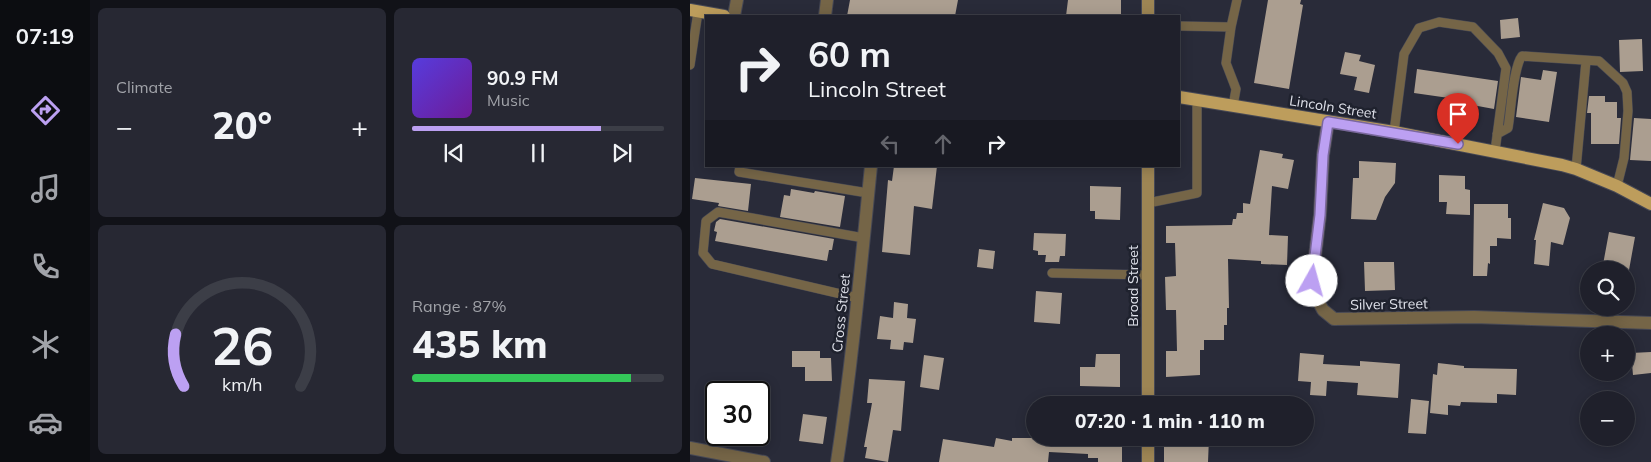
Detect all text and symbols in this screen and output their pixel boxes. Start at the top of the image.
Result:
text: 07:19 [16,22,74,50]
text: 60 m [808,32,891,76]
icon: right [725,35,790,100]
text: 90.9 FM [487,66,559,90]
text: Lincoln Street [808,75,946,103]
text: Climate [116,77,172,97]
text: Music [487,90,530,110]
street label: Lincoln Street [1288,91,1378,123]
icon: directions [28,93,63,128]
pin [1437,93,1479,144]
icon: arrive [1444,100,1472,128]
text: 20° [212,101,272,149]
text: − [116,109,133,144]
text: + [351,109,368,144]
icon: left [876,130,904,158]
icon: ahead [929,130,957,158]
icon: right [982,130,1010,158]
icon: previous [440,139,468,167]
icon: pause [524,139,552,167]
icon: next [608,139,636,167]
icon: music [28,171,63,206]
street label: Broad Street [1124,245,1142,327]
icon: phone [28,249,63,284]
position arrow [1285,254,1337,306]
map controls [1580,261,1635,446]
button: search [1580,261,1635,316]
street label: Cross Street [828,273,854,353]
street label: Silver Street [1350,294,1428,314]
text: Range · 87% [412,296,507,316]
text: 26 [211,313,273,378]
text: 435 km [412,320,548,368]
button: + [1580,326,1635,381]
icon: climate [28,327,63,362]
text: km/h [222,373,262,395]
speed limit sign: 30 [705,381,770,446]
button: − [1580,391,1635,446]
icon: car [28,405,63,440]
text: 07:20 · 1 min · 110 m [1075,409,1265,433]

